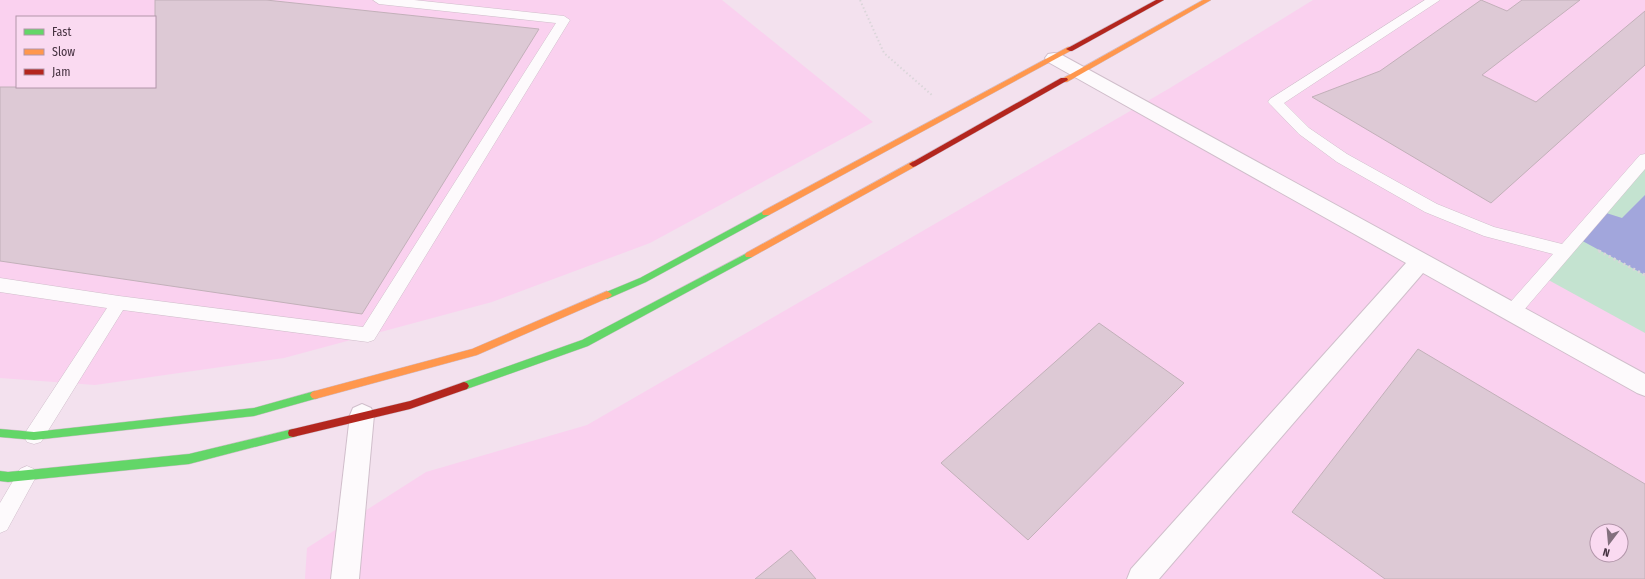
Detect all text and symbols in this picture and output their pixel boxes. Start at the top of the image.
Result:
legend [16,16,156,88]
text: Fast [52,25,71,39]
text: Slow [52,45,75,59]
text: Jam [52,65,70,79]
north arrow [1589,523,1629,563]
text: N [1601,545,1611,559]

